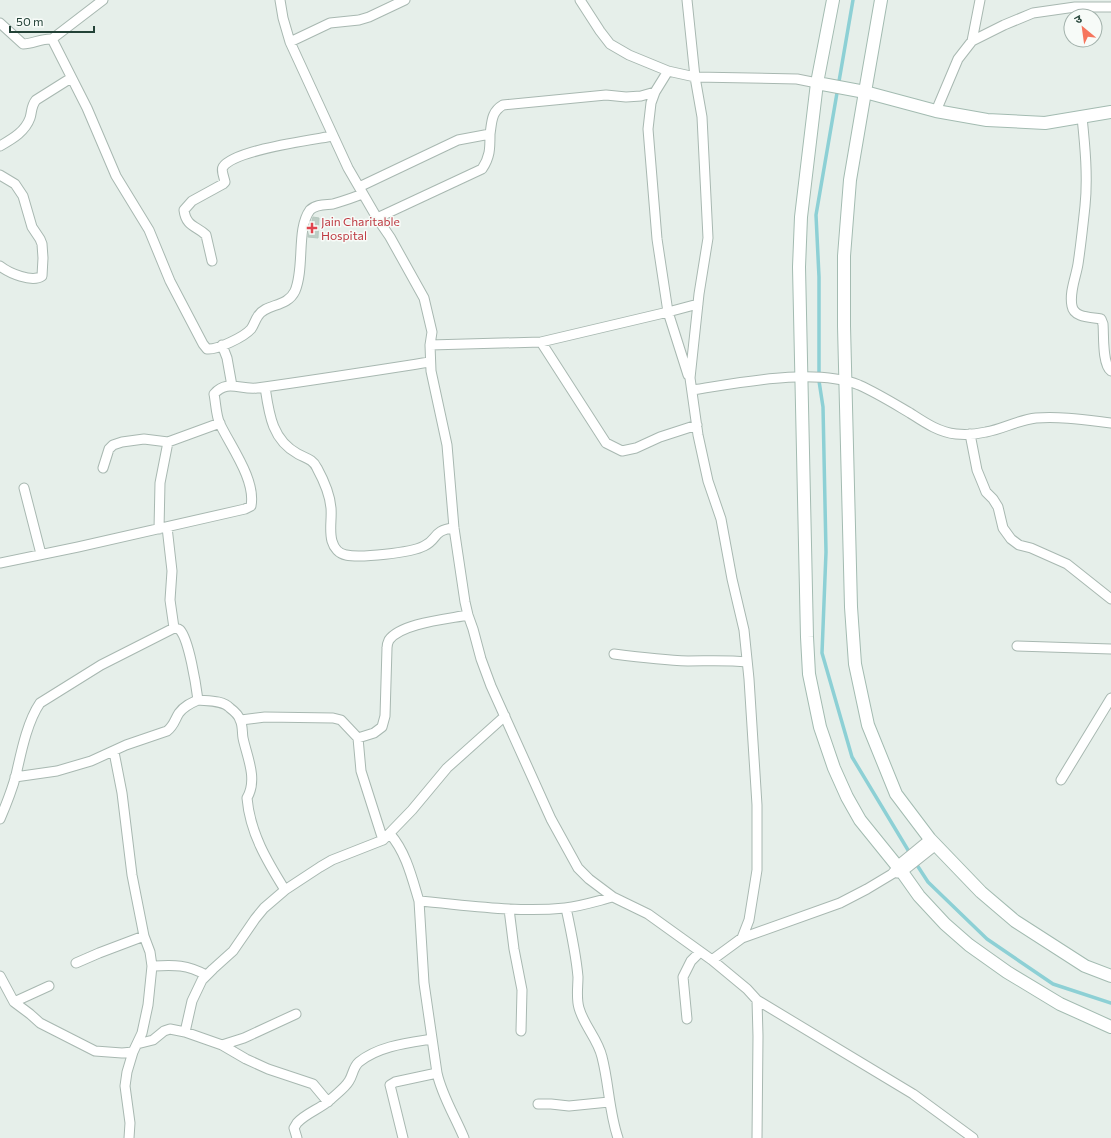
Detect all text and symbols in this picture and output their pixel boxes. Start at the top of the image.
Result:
scale bar [10,8,94,34]
north arrow [1063,8,1103,48]
text: उ [1072,11,1084,26]
text: 50 m [16,14,44,28]
place label: Jain Charitable Hospital [321,214,400,242]
marker: Jain Charitable Hospital [306,222,318,234]

